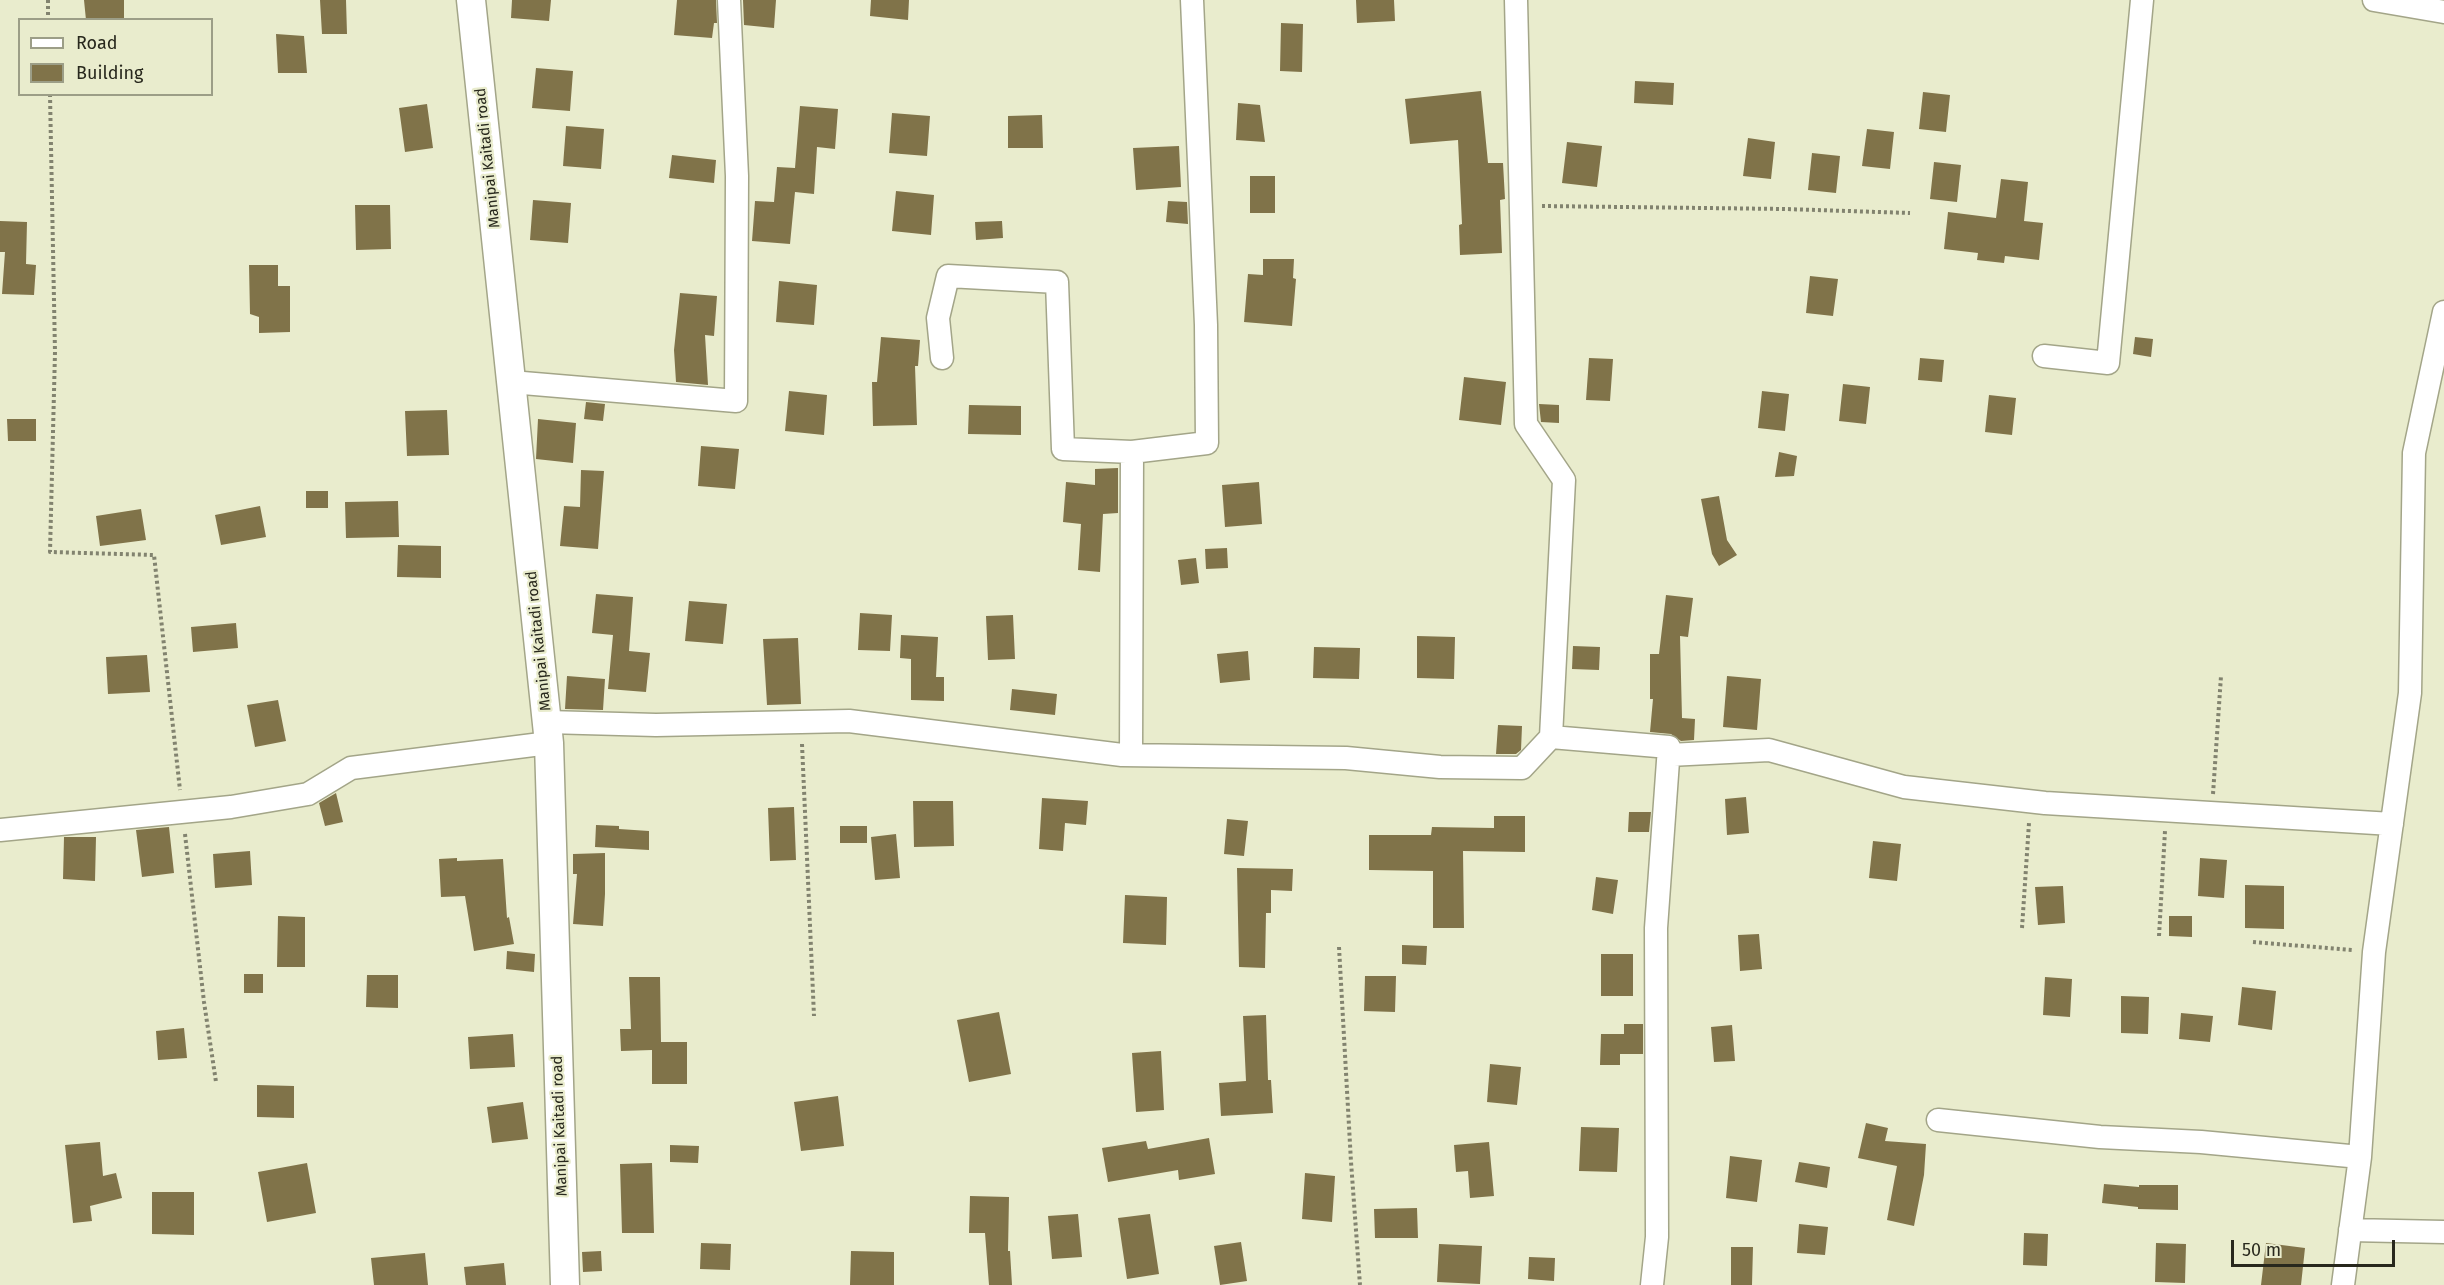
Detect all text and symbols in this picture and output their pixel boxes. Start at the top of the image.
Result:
legend [18,18,213,96]
text: Road [76,32,118,54]
text: Building [76,62,143,84]
street label: Manipai Kaitadi road [472,87,504,229]
street label: Manipai Kaitadi road [523,570,555,712]
street label: Manipai Kaitadi road [549,1055,571,1197]
scale bar [2234,1228,2398,1266]
text: 50 m [2242,1239,2281,1261]

